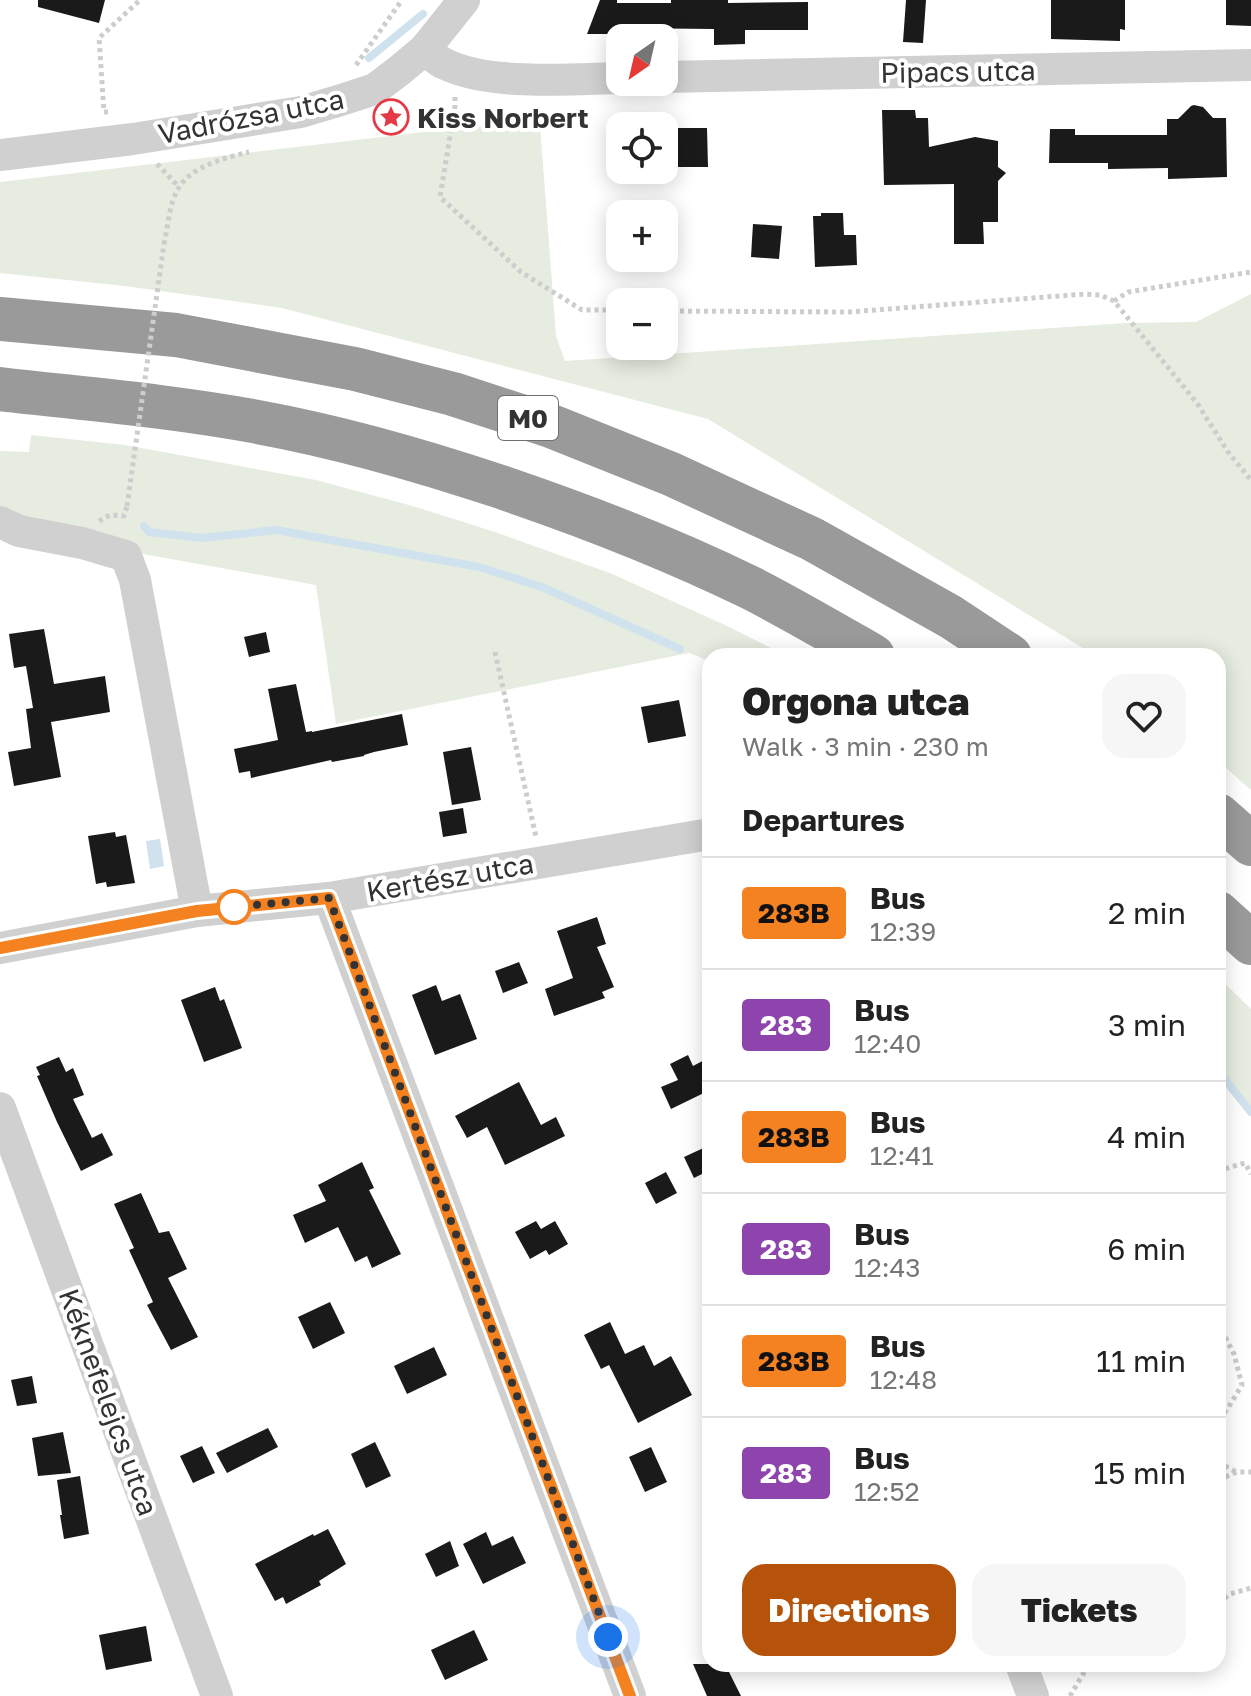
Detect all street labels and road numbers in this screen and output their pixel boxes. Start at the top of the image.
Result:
street label: Pipacs utca [880,53,1036,89]
street label: Vadrózsa utca [155,82,347,150]
road number: M0 [498,396,558,440]
street label: Kertész utca [364,846,536,908]
street label: Kéknefelejcs utca [53,1284,165,1520]

